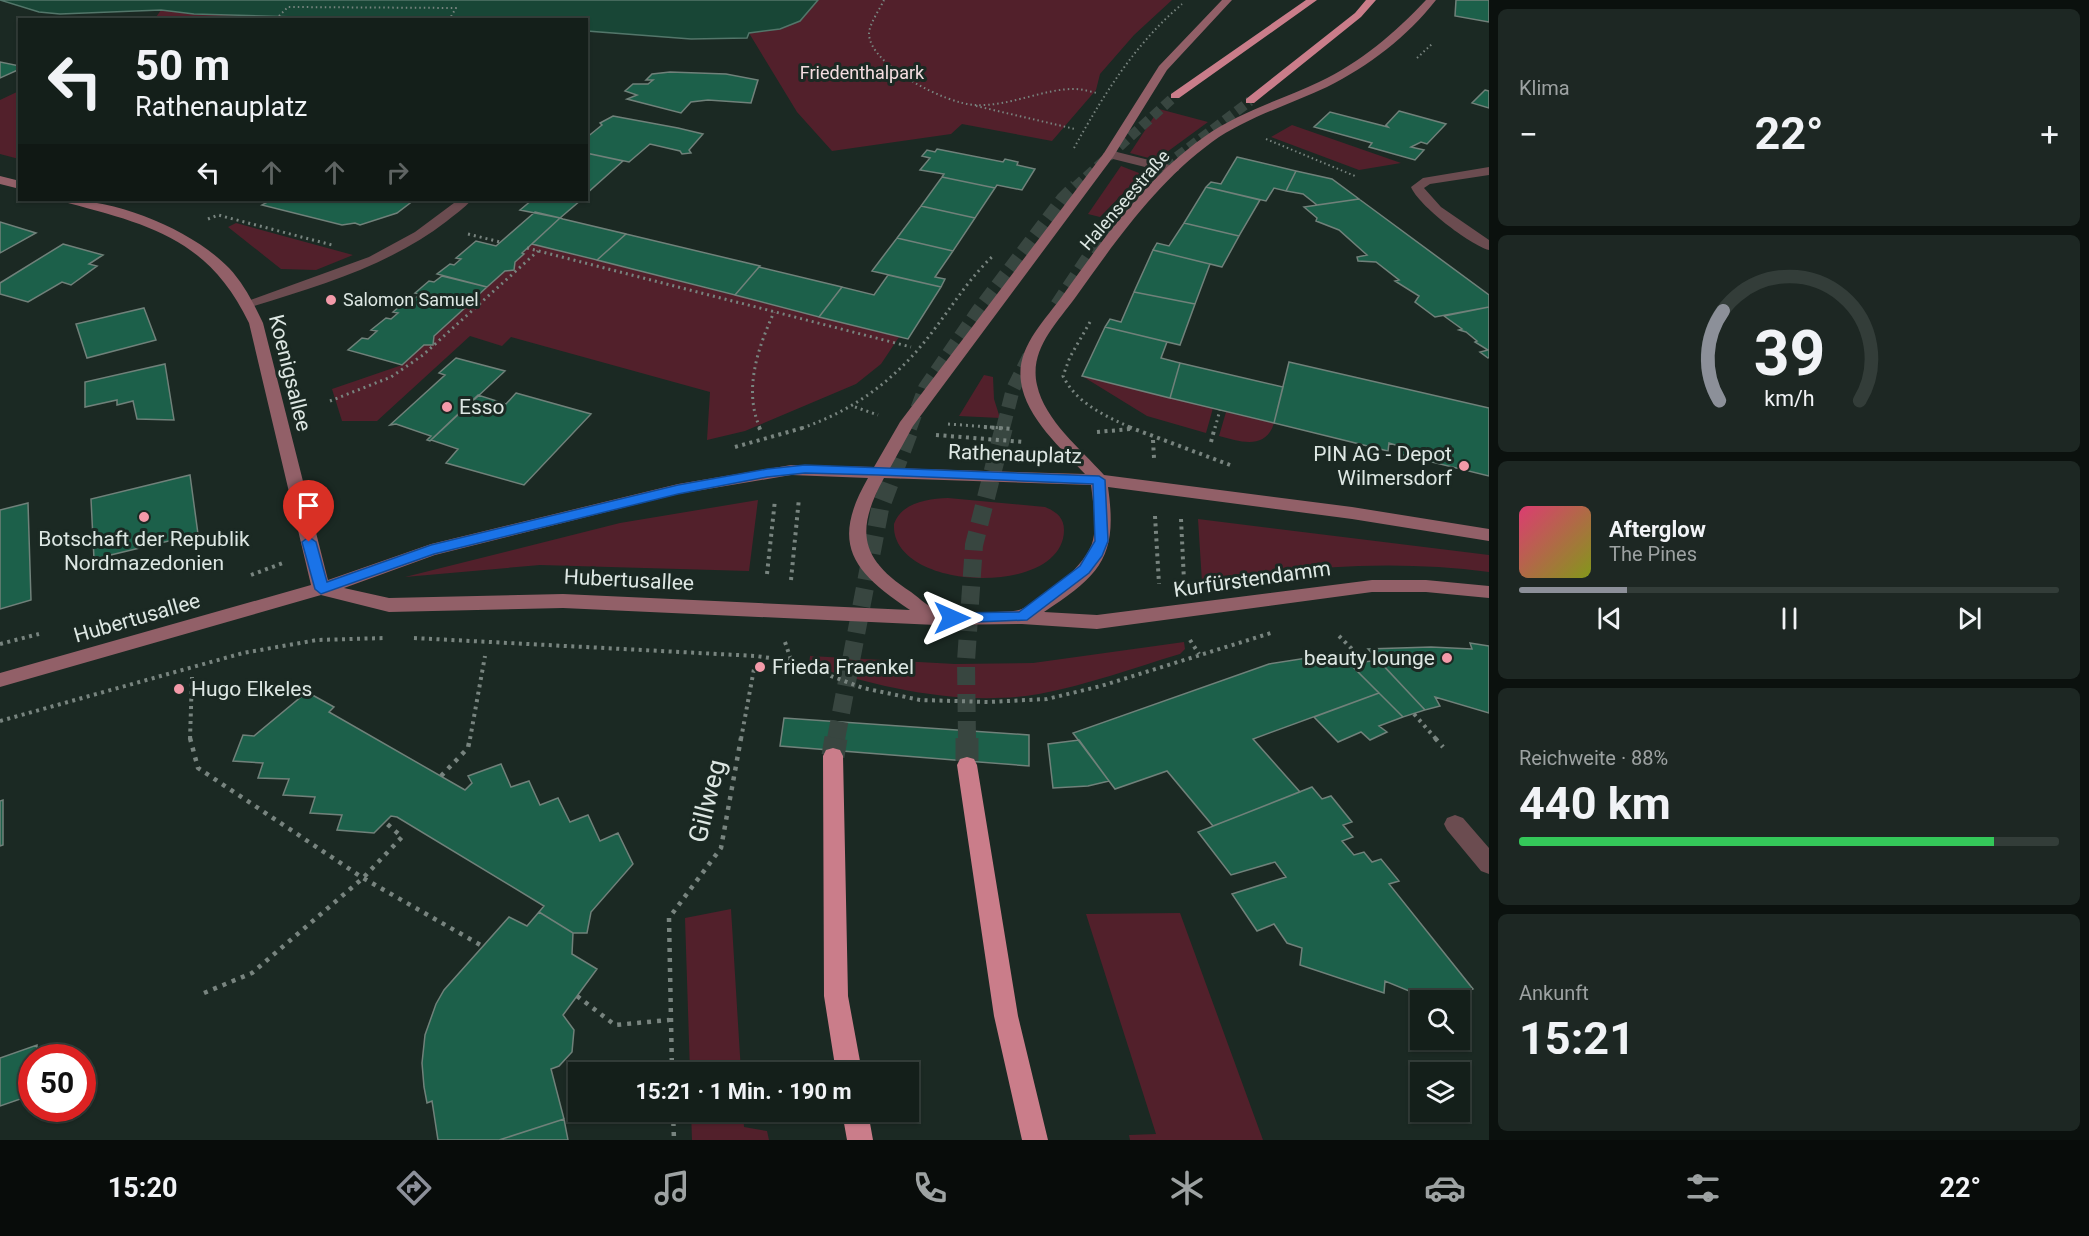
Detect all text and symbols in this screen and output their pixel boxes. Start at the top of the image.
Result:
text: 50 m [135,41,230,90]
icon: left [36,42,114,120]
park label: Friedenthalpark [800,62,925,83]
text: Klima [1519,76,1570,100]
text: Rathenauplatz [135,91,307,123]
text: 22° [1754,107,1824,160]
text: − [1519,115,1538,154]
text: + [2040,115,2059,154]
street label: Halenseestraße [1075,145,1174,254]
icon: left [192,156,225,189]
icon: ahead [255,156,288,189]
icon: ahead [318,156,351,189]
icon: right [381,156,414,189]
place label: Salomon Samuel [343,289,479,310]
marker: Salomon Samuel [324,293,338,307]
street label: Koenigsallee [264,312,316,434]
text: 39 [1753,317,1825,390]
text: km/h [1764,386,1814,411]
place label: Esso [459,395,505,419]
marker: Esso [440,400,454,414]
street label: Rathenauplatz [948,440,1082,468]
place label: PIN AG - Depot Wilmersdorf [1313,442,1453,490]
marker: PIN AG - Depot Wilmersdorf [1457,459,1471,473]
pin [283,480,334,542]
icon: arrive [292,489,325,522]
marker: Botschaft der Republik Nordmazedonien [137,510,151,524]
text: Afterglow [1609,517,1706,542]
place label: Botschaft der Republik Nordmazedonien [38,527,250,575]
text: The Pines [1609,542,1697,566]
street label: Kurfürstendamm [1172,556,1332,602]
street label: Hubertusallee [563,565,695,595]
position arrow [920,586,984,650]
street label: Hubertusallee [71,589,203,647]
icon: previous [1593,602,1626,635]
icon: pause [1773,602,1806,635]
icon: next [1953,602,1986,635]
place label: beauty lounge [1304,646,1435,670]
marker: beauty lounge [1440,651,1454,665]
place label: Frieda Fraenkel [772,655,914,679]
marker: Frieda Fraenkel [753,660,767,674]
place label: Hugo Elkeles [191,677,312,701]
marker: Hugo Elkeles [172,682,186,696]
text: Reichweite · 88% [1519,746,1668,770]
street label: Gillweg [682,756,732,846]
text: 440 km [1519,777,1671,830]
text: Ankunft [1519,981,1589,1005]
map controls [1410,990,1470,1122]
button: search [1410,990,1470,1050]
text: 15:21 [1519,1012,1635,1065]
speed limit sign: 50 [18,1044,96,1122]
button: layers [1410,1062,1470,1122]
text: 15:21 · 1 Min. · 190 m [635,1079,852,1104]
icon: directions [393,1167,435,1209]
icon: music [651,1167,693,1209]
icon: phone [909,1167,951,1209]
icon: climate [1166,1167,1208,1209]
icon: car [1424,1167,1466,1209]
icon: filters [1682,1167,1724,1209]
text: 15:20 [108,1172,177,1204]
text: 22° [1940,1172,1981,1204]

